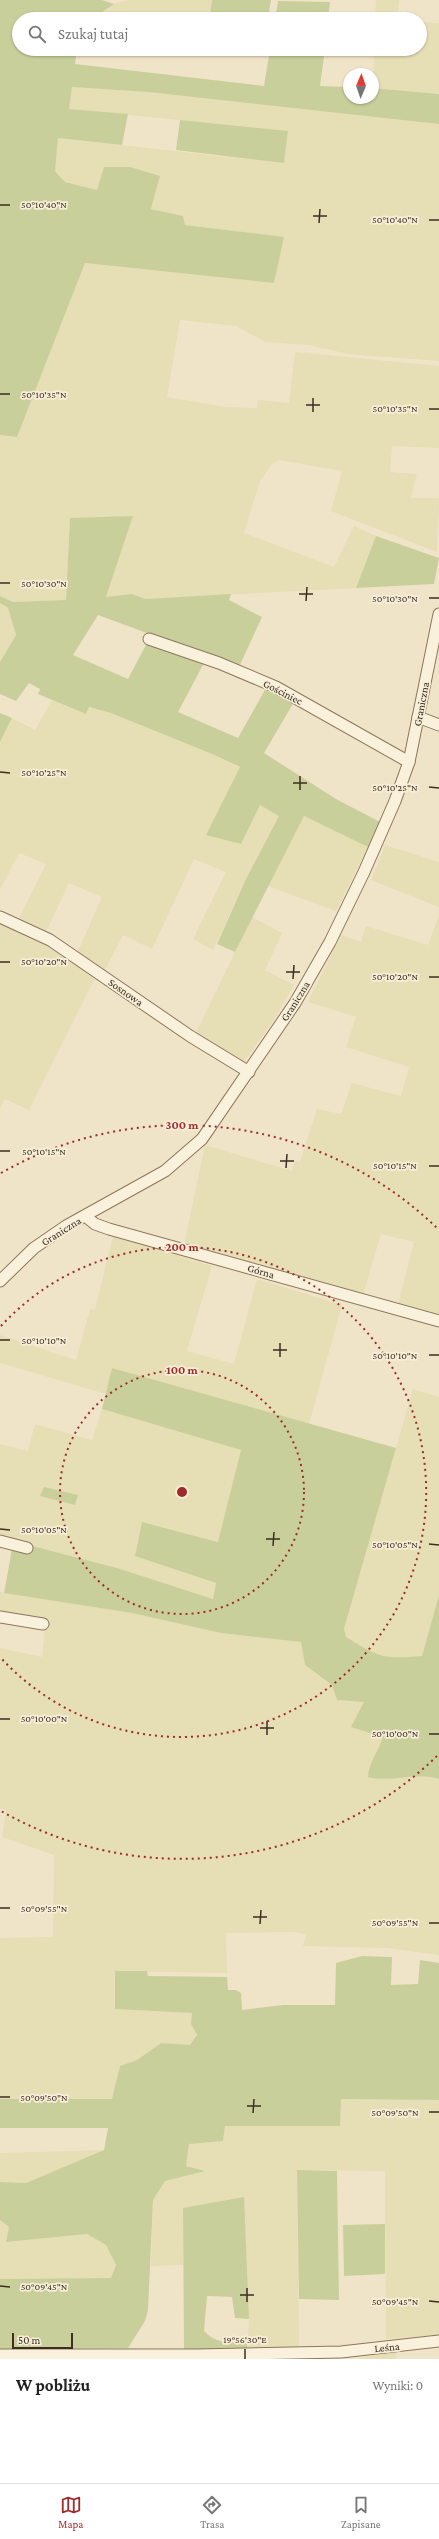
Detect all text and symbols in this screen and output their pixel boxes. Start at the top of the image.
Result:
search box [12,12,427,56]
icon: search [26,23,48,45]
text: Szukaj tutaj [58,26,128,42]
north arrow [343,68,379,104]
text: 50°10'40"N [21,199,67,210]
text: 50°10'40"N [372,214,418,225]
text: 50°10'35"N [21,389,67,400]
text: 50°10'35"N [372,403,418,414]
text: 50°10'30"N [21,578,67,589]
text: 50°10'30"N [372,593,418,604]
street label: Gościniec [261,677,305,707]
street label: Graniczna [411,681,431,727]
text: 50°10'25"N [21,767,67,778]
text: 50°10'25"N [372,782,418,793]
text: 50°10'20"N [21,956,67,967]
text: 50°10'20"N [372,971,418,982]
street label: Sosnowa [106,976,146,1008]
street label: Graniczna [278,979,312,1023]
text: 300 m [166,1118,199,1132]
text: 50°10'15"N [22,1146,66,1157]
text: 50°10'15"N [373,1160,417,1171]
street label: Graniczna [39,1214,83,1248]
text: 200 m [165,1240,199,1254]
street label: Górna [246,1261,276,1281]
text: 50°10'10"N [22,1335,67,1346]
text: 50°10'10"N [373,1350,418,1361]
text: 100 m [166,1363,199,1377]
centre of rings [175,1485,189,1499]
text: 50°10'05"N [21,1524,67,1535]
text: 50°10'05"N [372,1539,418,1550]
text: 50°10'00"N [21,1713,68,1724]
text: 50°10'00"N [372,1728,419,1739]
text: 50°09'55"N [21,1903,68,1914]
text: 50°09'55"N [372,1917,419,1928]
text: 50°09'50"N [20,2092,68,2103]
text: 50°09'50"N [371,2107,419,2118]
text: 50°09'45"N [21,2281,68,2292]
text: 50°09'45"N [372,2296,419,2307]
scale bar [12,2331,73,2350]
text: 50 m [18,2334,40,2346]
text: 19°56'30"E [223,2334,267,2345]
street label: Leśna [374,2340,400,2354]
text: W pobliżu [16,2376,90,2395]
text: Wyniki: 0 [372,2378,423,2393]
tab: Mapa [58,2494,83,2530]
tab: Trasa [200,2494,224,2530]
tab: Zapisane [341,2494,381,2530]

